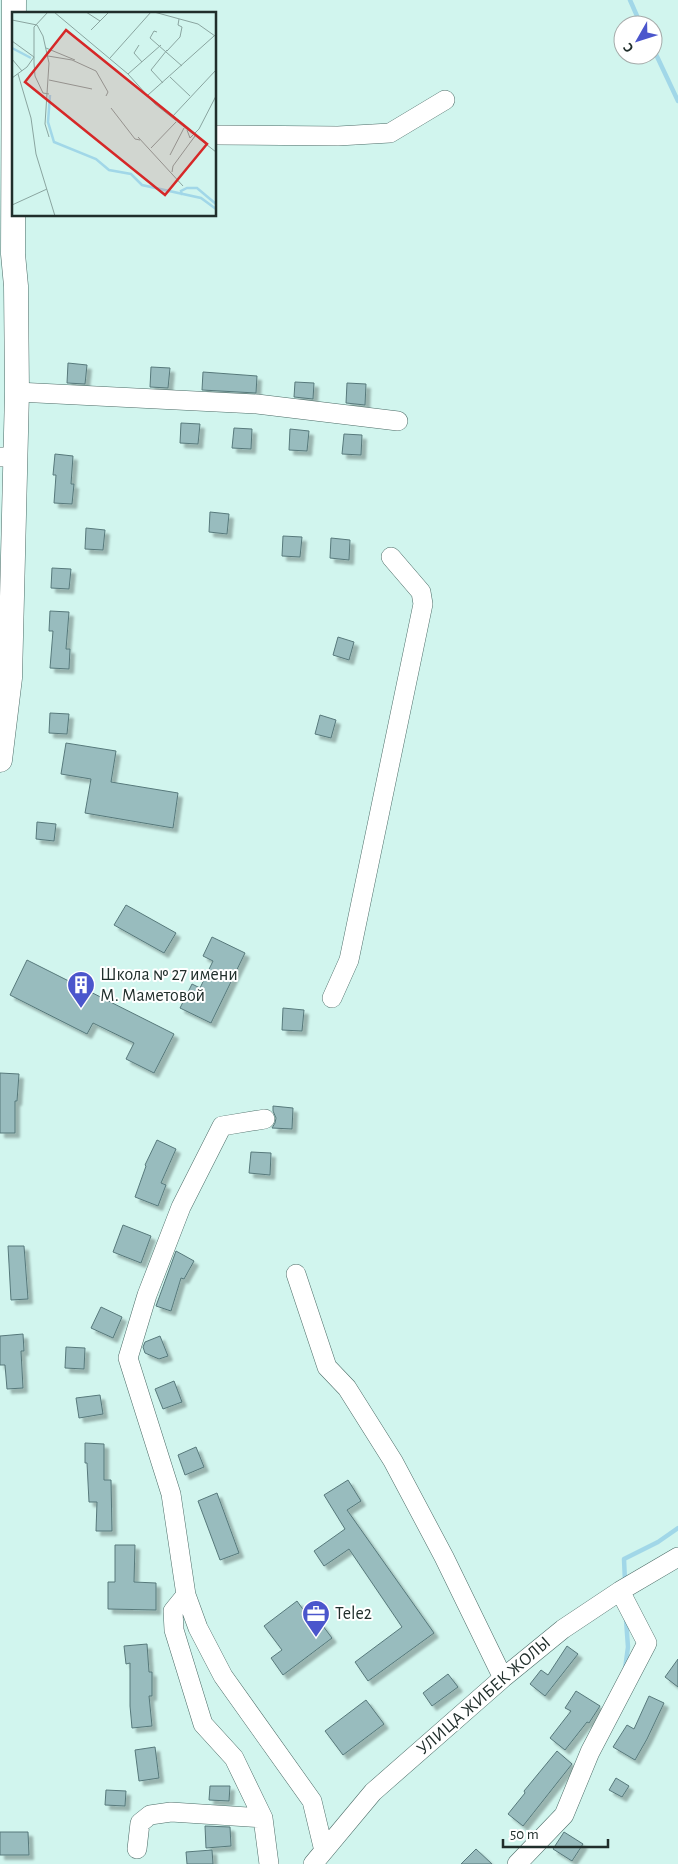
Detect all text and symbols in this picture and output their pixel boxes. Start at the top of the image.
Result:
inset map [12,12,216,216]
north arrow [613,15,663,65]
text: С [621,40,637,55]
place label: Школа № 27 имени М. Маметовой [100,966,238,1005]
building icon: Школа № 27 имени М. Маметовой [66,970,96,1009]
office icon: Tele2 [301,1599,331,1638]
place label: Tele2 [335,1605,372,1623]
street label: УЛИЦА ЖИБЕК ЖОЛЫ [414,1633,554,1759]
scale bar [503,1816,608,1848]
text: 50 m [510,1827,539,1842]

